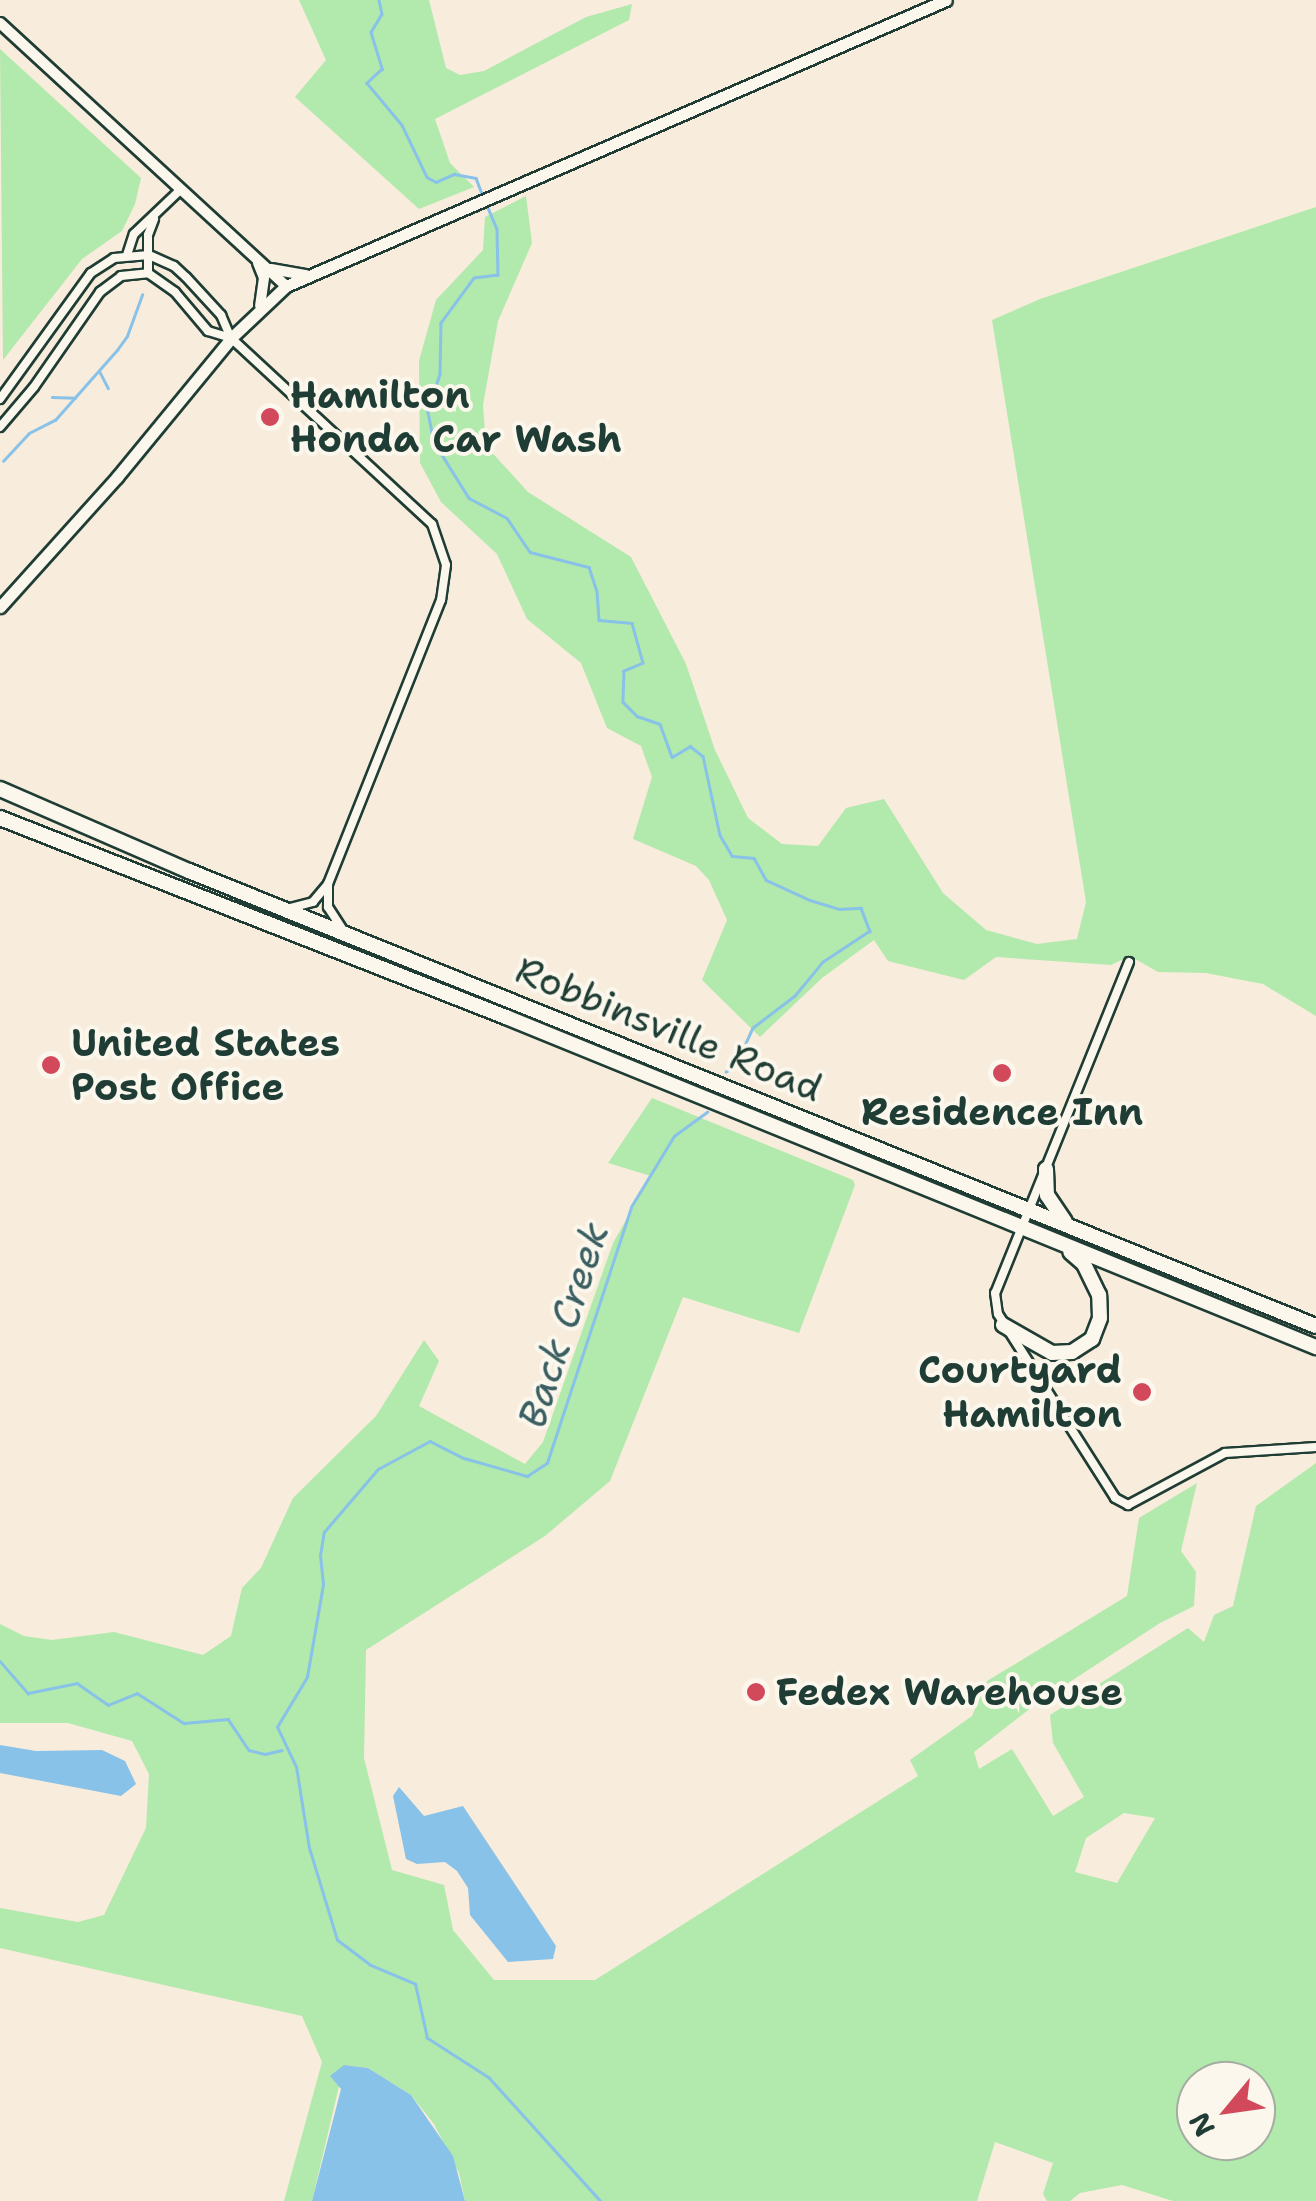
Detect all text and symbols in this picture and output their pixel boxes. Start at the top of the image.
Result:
place label: Hamilton Honda Car Wash [290,372,622,462]
marker: Hamilton Honda Car Wash [259,406,281,428]
street label: Robbinsville Road [509,947,829,1111]
place label: United States Post Office [71,1020,340,1110]
marker: United States Post Office [40,1054,62,1076]
marker: Residence Inn [991,1062,1013,1084]
place label: Residence Inn [861,1089,1143,1135]
water label: Back Creek [507,1216,619,1434]
place label: Courtyard Hamilton [918,1347,1122,1436]
marker: Courtyard Hamilton [1131,1381,1153,1403]
place label: Fedex Warehouse [776,1669,1123,1715]
marker: Fedex Warehouse [745,1681,767,1703]
north arrow [1176,2061,1276,2161]
text: N [1180,2106,1224,2143]

